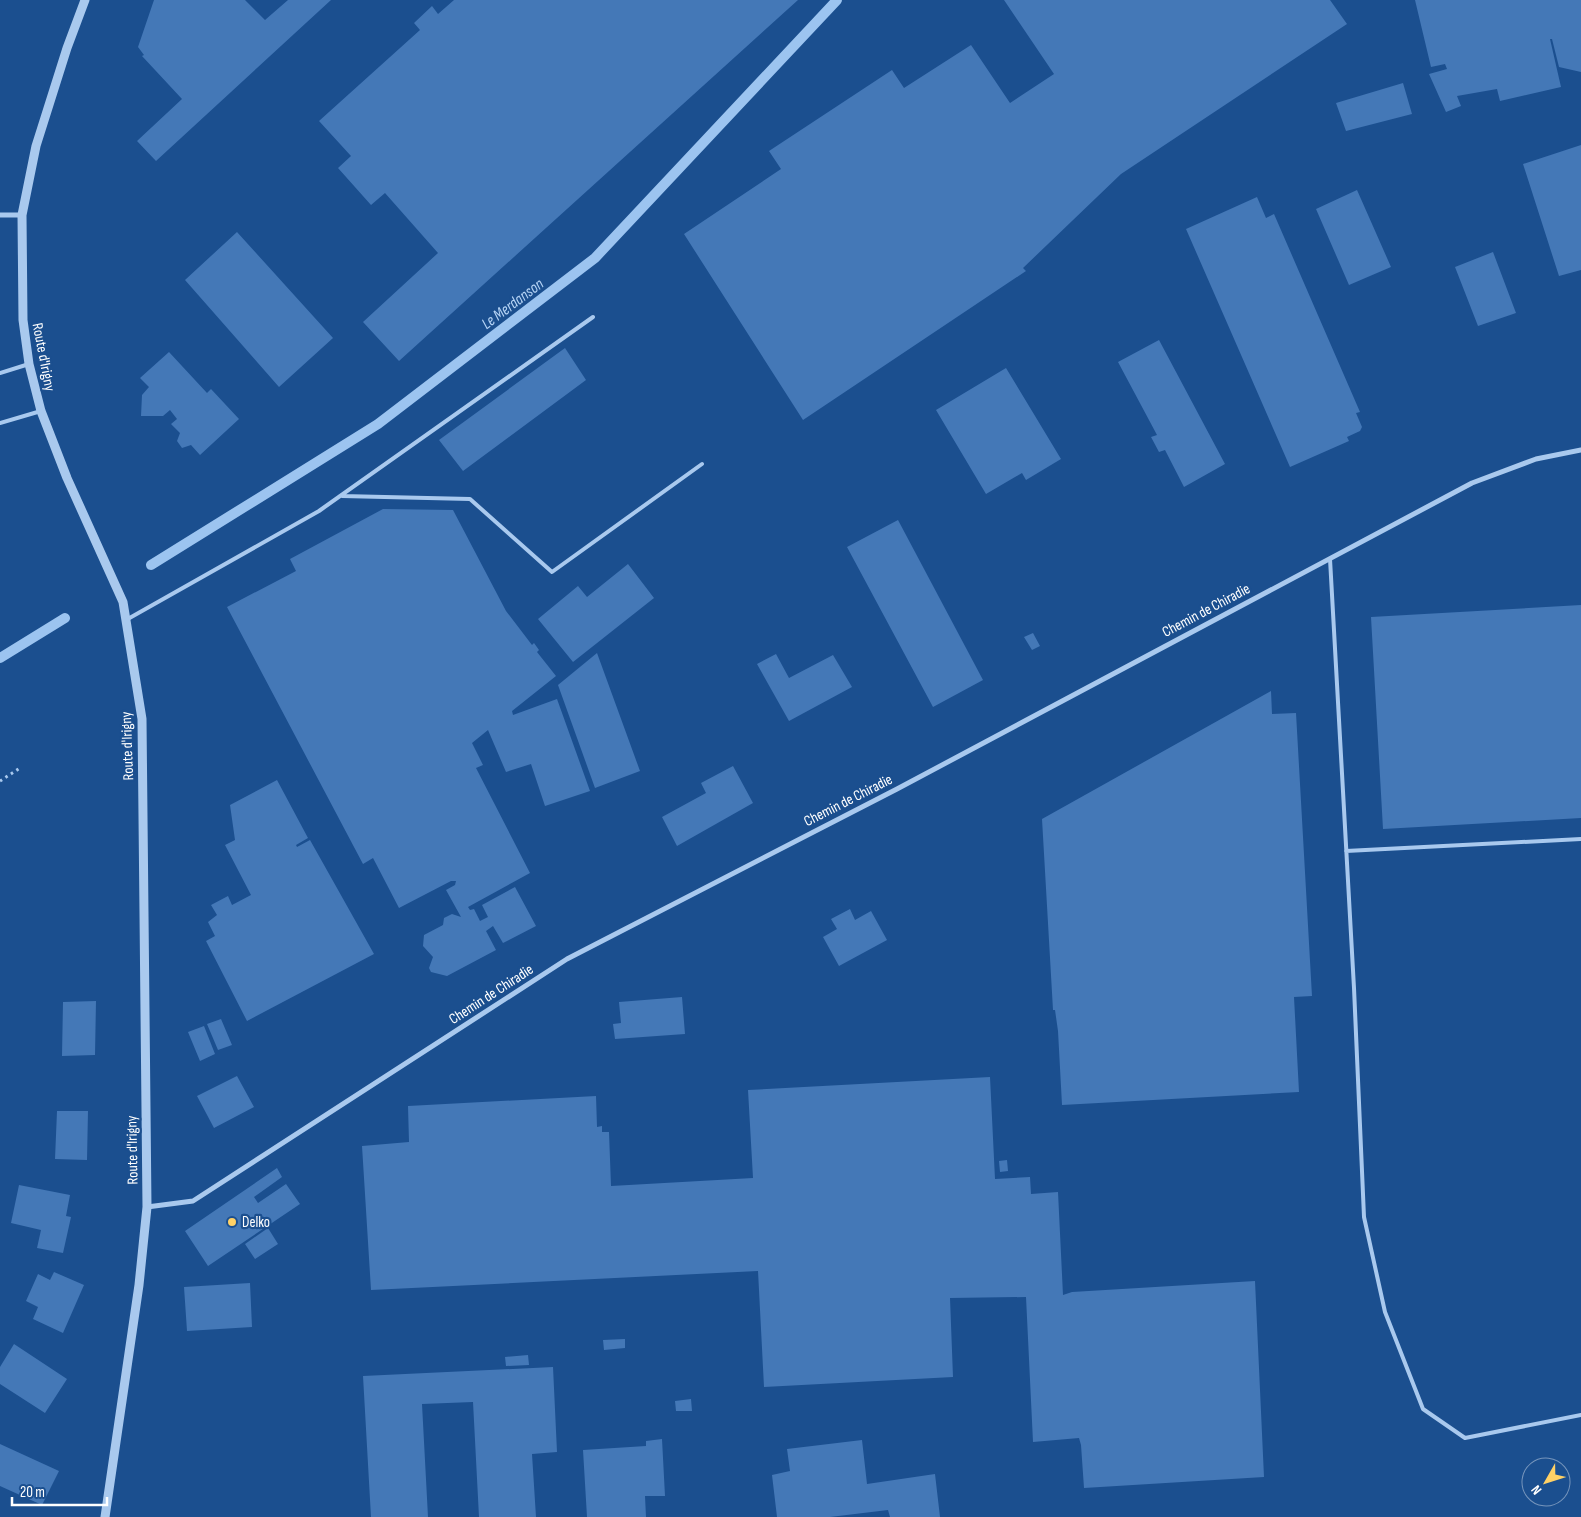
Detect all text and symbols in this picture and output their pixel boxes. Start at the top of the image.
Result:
water label: Le Merdanson [478,275,548,334]
street label: Route d'Irigny [28,321,59,393]
street label: Chemin de Chiradie [1159,579,1254,642]
street label: Route d'Irigny [117,711,138,781]
street label: Chemin de Chiradie [801,770,896,831]
street label: Chemin de Chiradie [445,960,537,1029]
street label: Route d'Irigny [122,1115,143,1185]
place label: Delko [242,1213,270,1232]
marker: Delko [226,1216,238,1228]
north arrow [1521,1457,1571,1507]
scale bar [12,1474,108,1506]
text: N [1527,1482,1545,1498]
text: 20 m [20,1483,45,1502]

